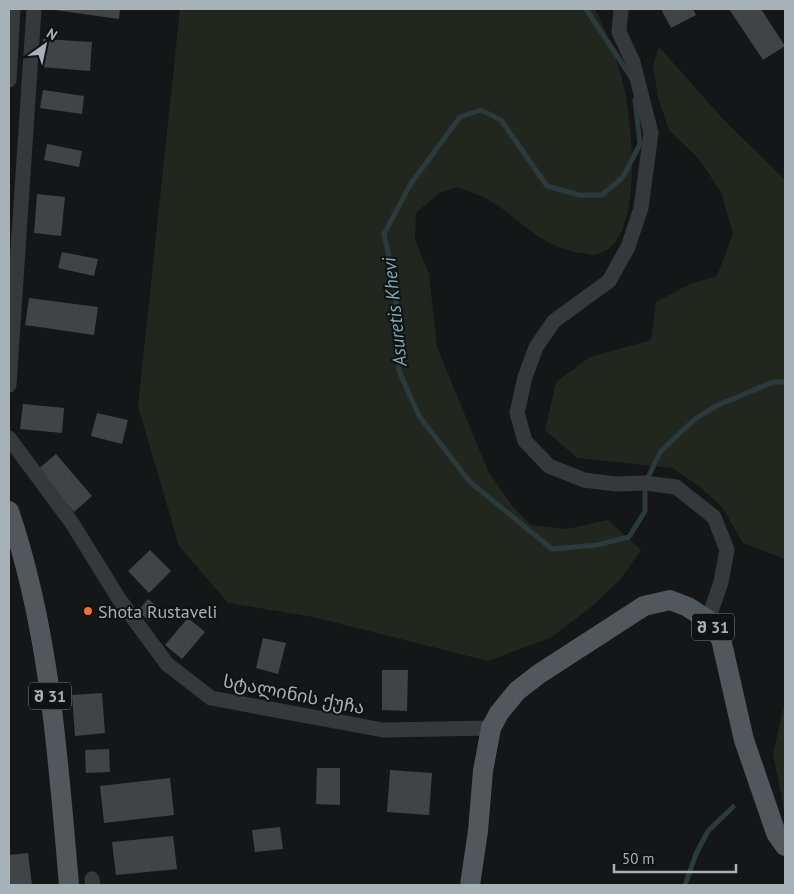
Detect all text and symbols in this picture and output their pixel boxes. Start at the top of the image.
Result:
north arrow [20,20,70,70]
text: N [43,24,61,44]
water label: Asuretis Khevi [376,255,412,369]
place label: Shota Rustaveli [98,600,217,623]
marker: Shota Rustaveli [82,605,94,617]
road number: შ 31 [692,614,734,640]
street label: სტალინის ქუჩა [221,669,367,719]
road number: შ 31 [29,682,71,709]
scale bar [614,842,736,874]
text: 50 m [622,849,655,868]

